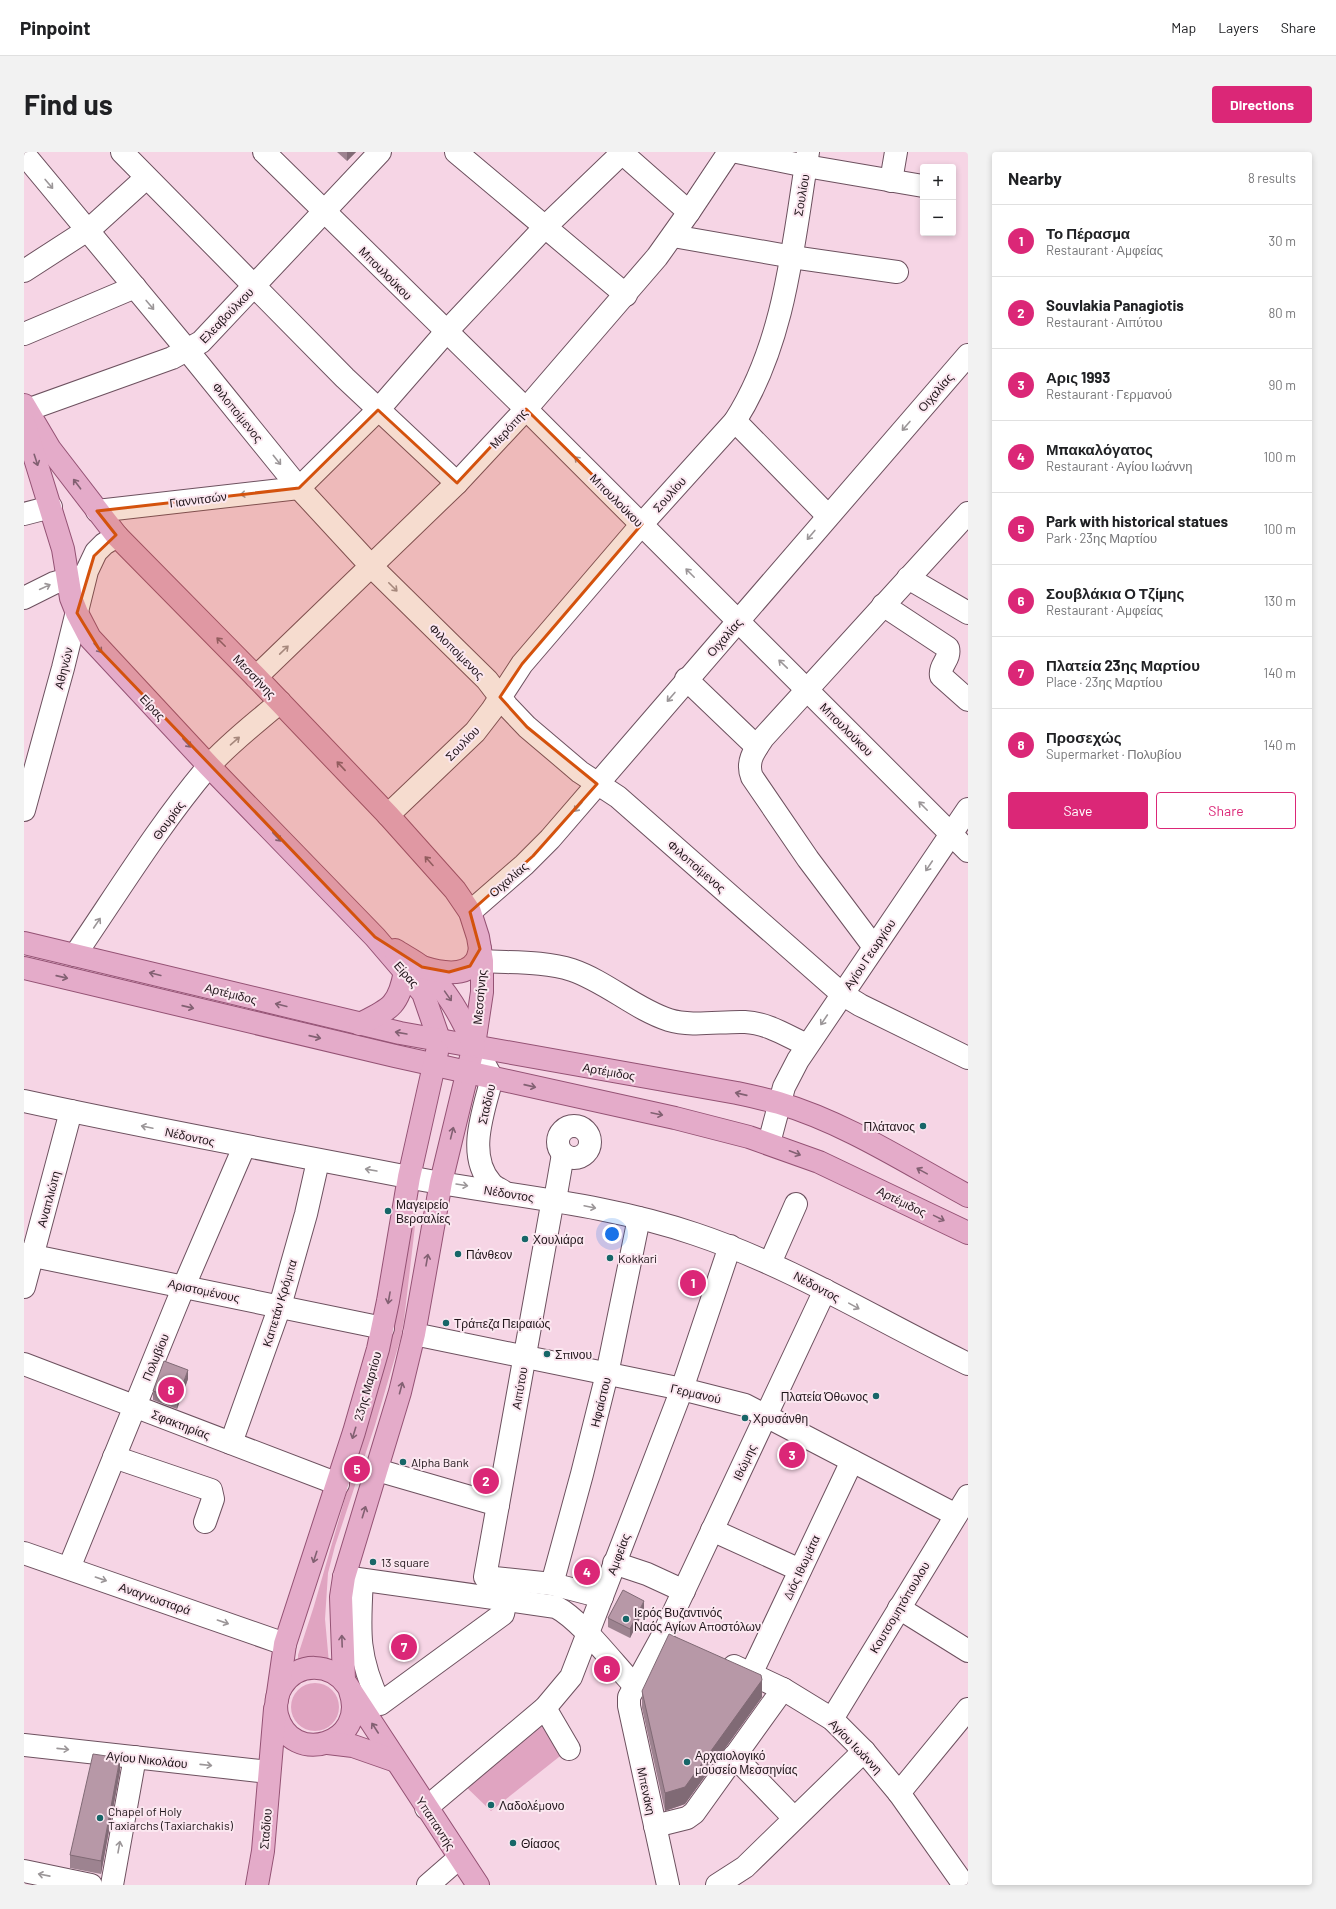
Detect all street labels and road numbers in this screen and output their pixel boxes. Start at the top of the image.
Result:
street label: Σουλίου [790,173,812,217]
street label: Μπουλούκου [357,244,415,302]
street label: Ελεαβούλκου [196,284,257,346]
street label: Οιχαλίας [915,370,956,415]
street label: Φιλοποίμενος [209,380,266,445]
street label: Μερόπης [486,405,530,452]
street label: Μπουλούκου [588,471,646,529]
street label: Σουλίου [650,474,688,514]
street label: Γιαννιτσών [169,489,227,509]
street label: Οιχαλίας [704,615,745,660]
street label: Φιλοποίμενος [426,621,488,682]
street label: Αθηνών [51,646,76,691]
street label: Μεσσήνης [230,651,279,702]
street label: Είρας [137,691,169,724]
street label: Μπουλούκου [818,700,876,758]
street label: Σουλίου [442,723,482,763]
street label: Θουρίας [149,798,188,843]
street label: Φιλοποίμενος [665,837,729,896]
street label: Οιχαλίας [486,858,531,900]
street label: Αγίου Γεωργίου [840,916,899,993]
street label: Είρας [391,958,422,991]
street label: Μεσσήνης [470,969,489,1025]
street label: Αρτέμιδος [203,980,259,1007]
street label: Αρτέμιδος [581,1059,637,1084]
street label: Σταδίου [475,1082,497,1126]
street label: Νέδοντος [164,1124,216,1149]
street label: Αναπλιώτη [34,1169,63,1229]
street label: Νέδοντος [483,1182,535,1205]
street label: Αρτέμιδος [875,1183,929,1220]
street label: Καπετάν Κρόμπα [259,1258,300,1349]
street label: Νέδοντος [791,1268,843,1305]
street label: Αριστομένους [167,1276,241,1305]
street label: Πολυβίου [139,1331,172,1383]
street label: 23ης Μαρτίου [350,1350,385,1423]
street label: Αιπύτου [508,1366,530,1410]
street label: Ηφαίστου [587,1375,614,1429]
street label: Γερμανού [669,1380,723,1407]
street label: Σφακτηρίας [149,1406,213,1443]
street label: Ιθώμης [730,1441,759,1483]
street label: Αμφείας [604,1531,633,1577]
street label: Διός Ιθωμάτα [780,1532,823,1602]
street label: Κουτσομητόπουλου [866,1559,933,1656]
street label: Αναγνωσταρά [117,1579,193,1618]
street label: Αγίου Ιωάννη [826,1716,885,1777]
street label: Αγίου Νικολάου [106,1748,188,1771]
street label: Μπενάκη [634,1766,659,1816]
street label: Υπαπαντής [413,1794,458,1853]
street label: Σταδίου [256,1808,274,1850]

